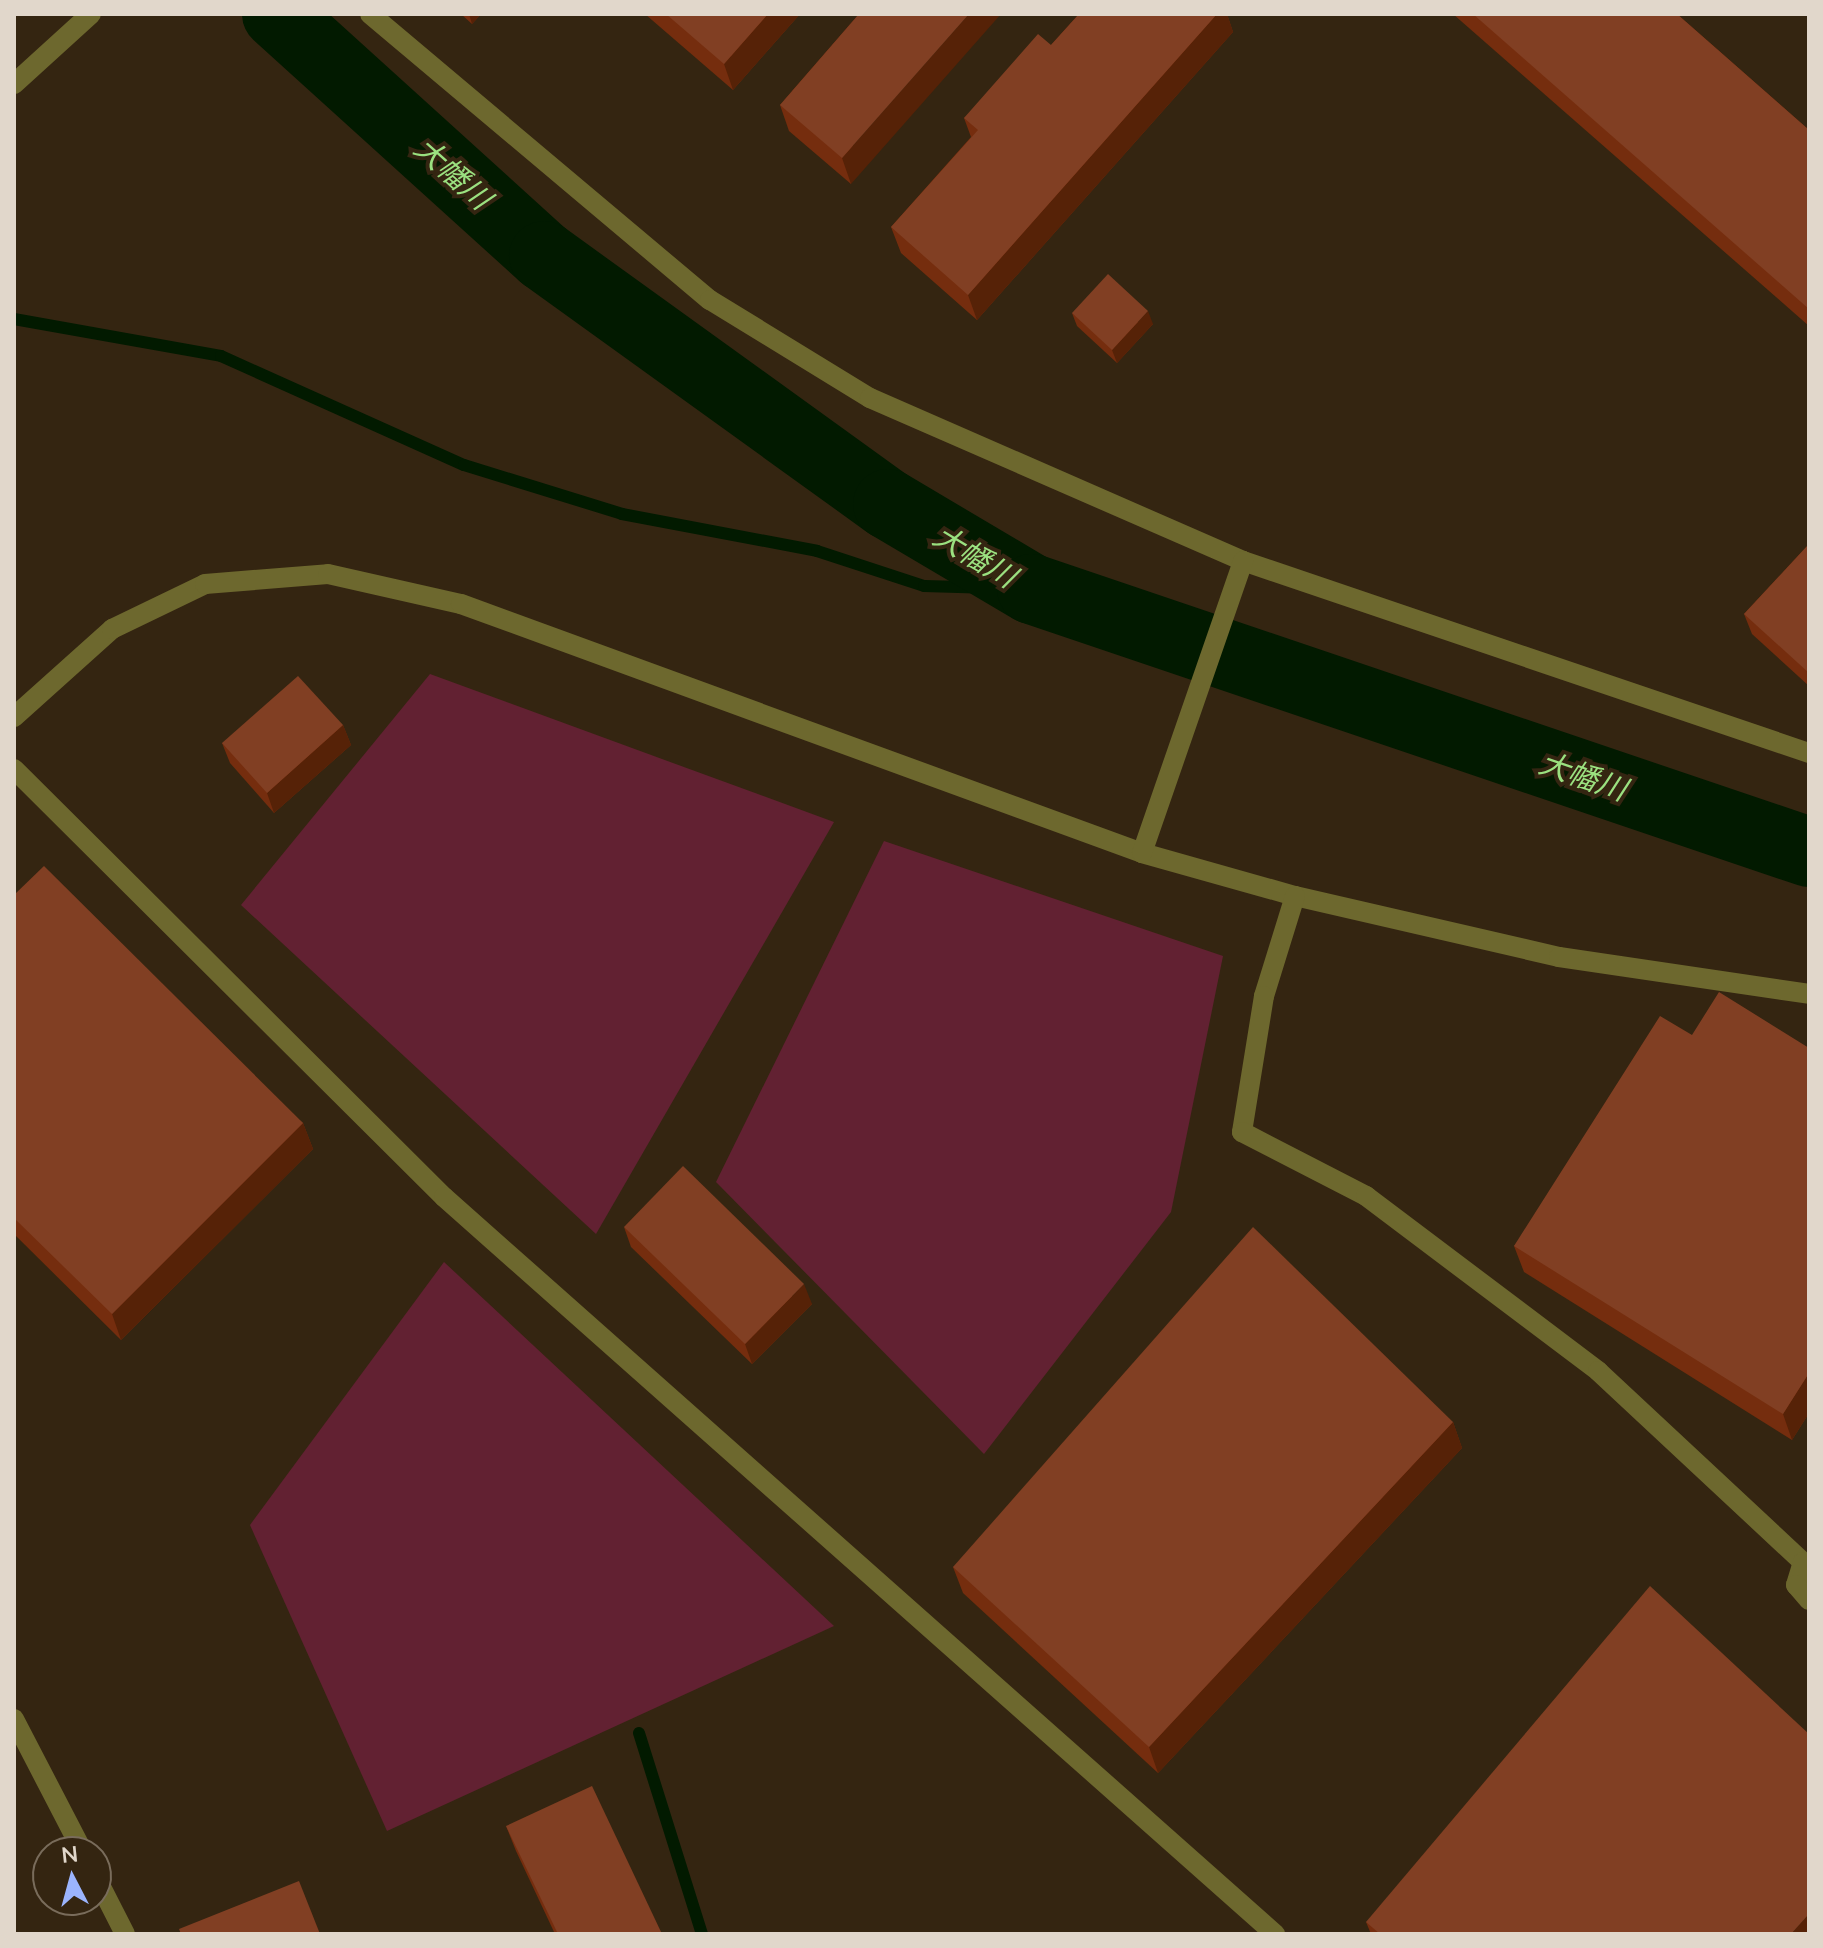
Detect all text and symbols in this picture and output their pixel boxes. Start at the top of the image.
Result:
water label: 大幡川 [408,130,498,216]
water label: 大幡川 [927,517,1023,595]
water label: 大幡川 [1535,744,1631,808]
north arrow [32,1836,112,1916]
text: N [60,1839,79,1869]

